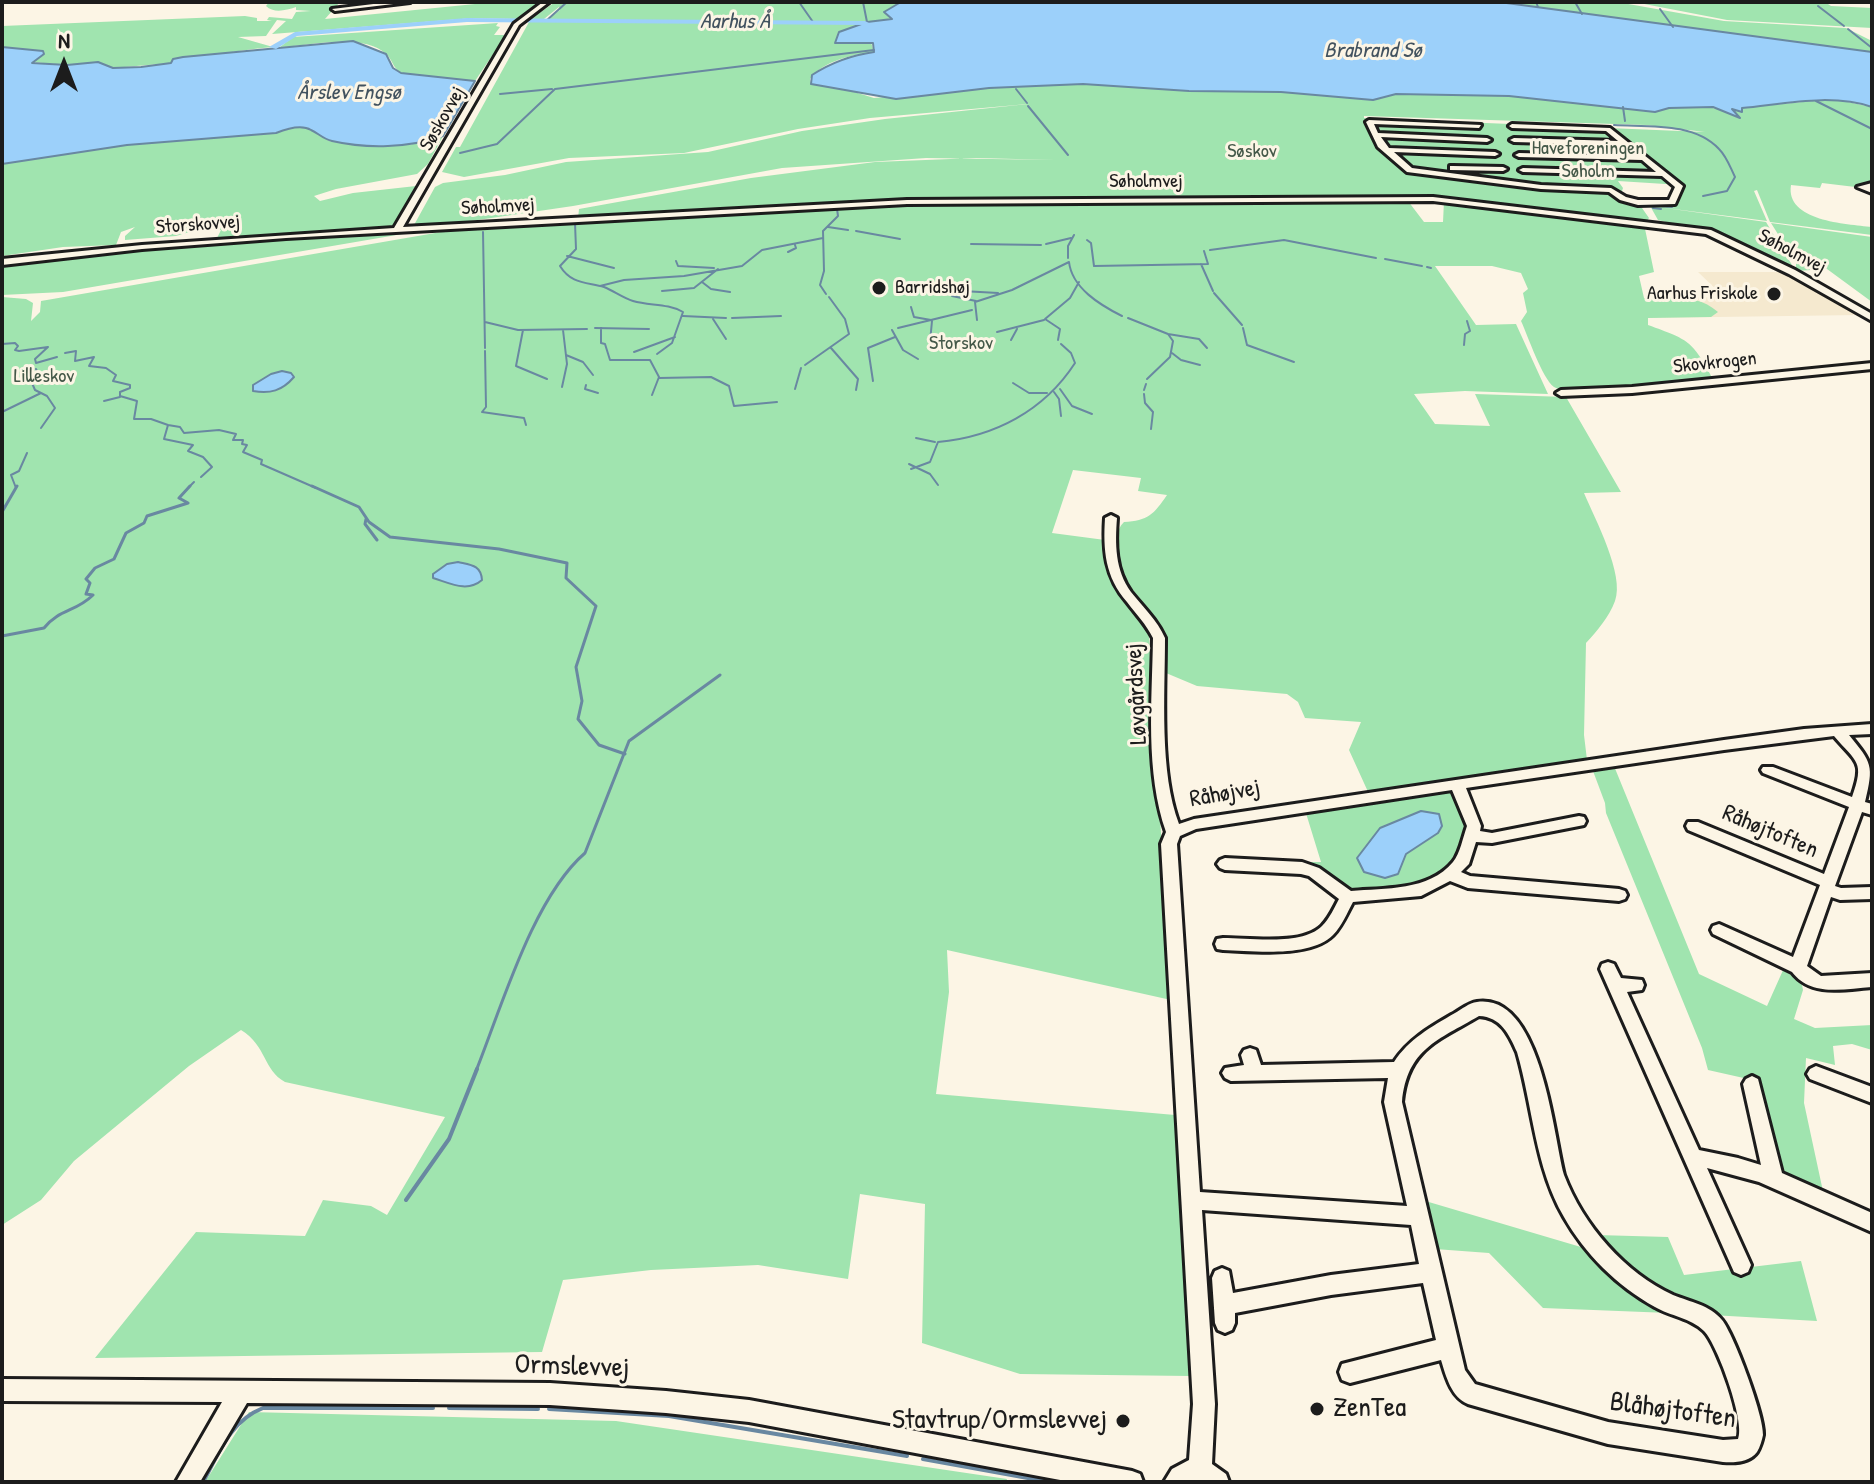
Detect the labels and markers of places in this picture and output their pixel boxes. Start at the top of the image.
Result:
place label: Barridshøj [895,276,970,300]
marker: Barridshøj [870,279,888,297]
place label: Aarhus Friskole [1647,282,1758,306]
marker: Aarhus Friskole [1765,285,1783,303]
place label: ZenTea [1333,1392,1406,1426]
marker: ZenTea [1308,1400,1326,1418]
place label: Stavtrup/Ormslevvej [892,1404,1107,1438]
marker: Stavtrup/Ormslevvej [1114,1412,1132,1430]

